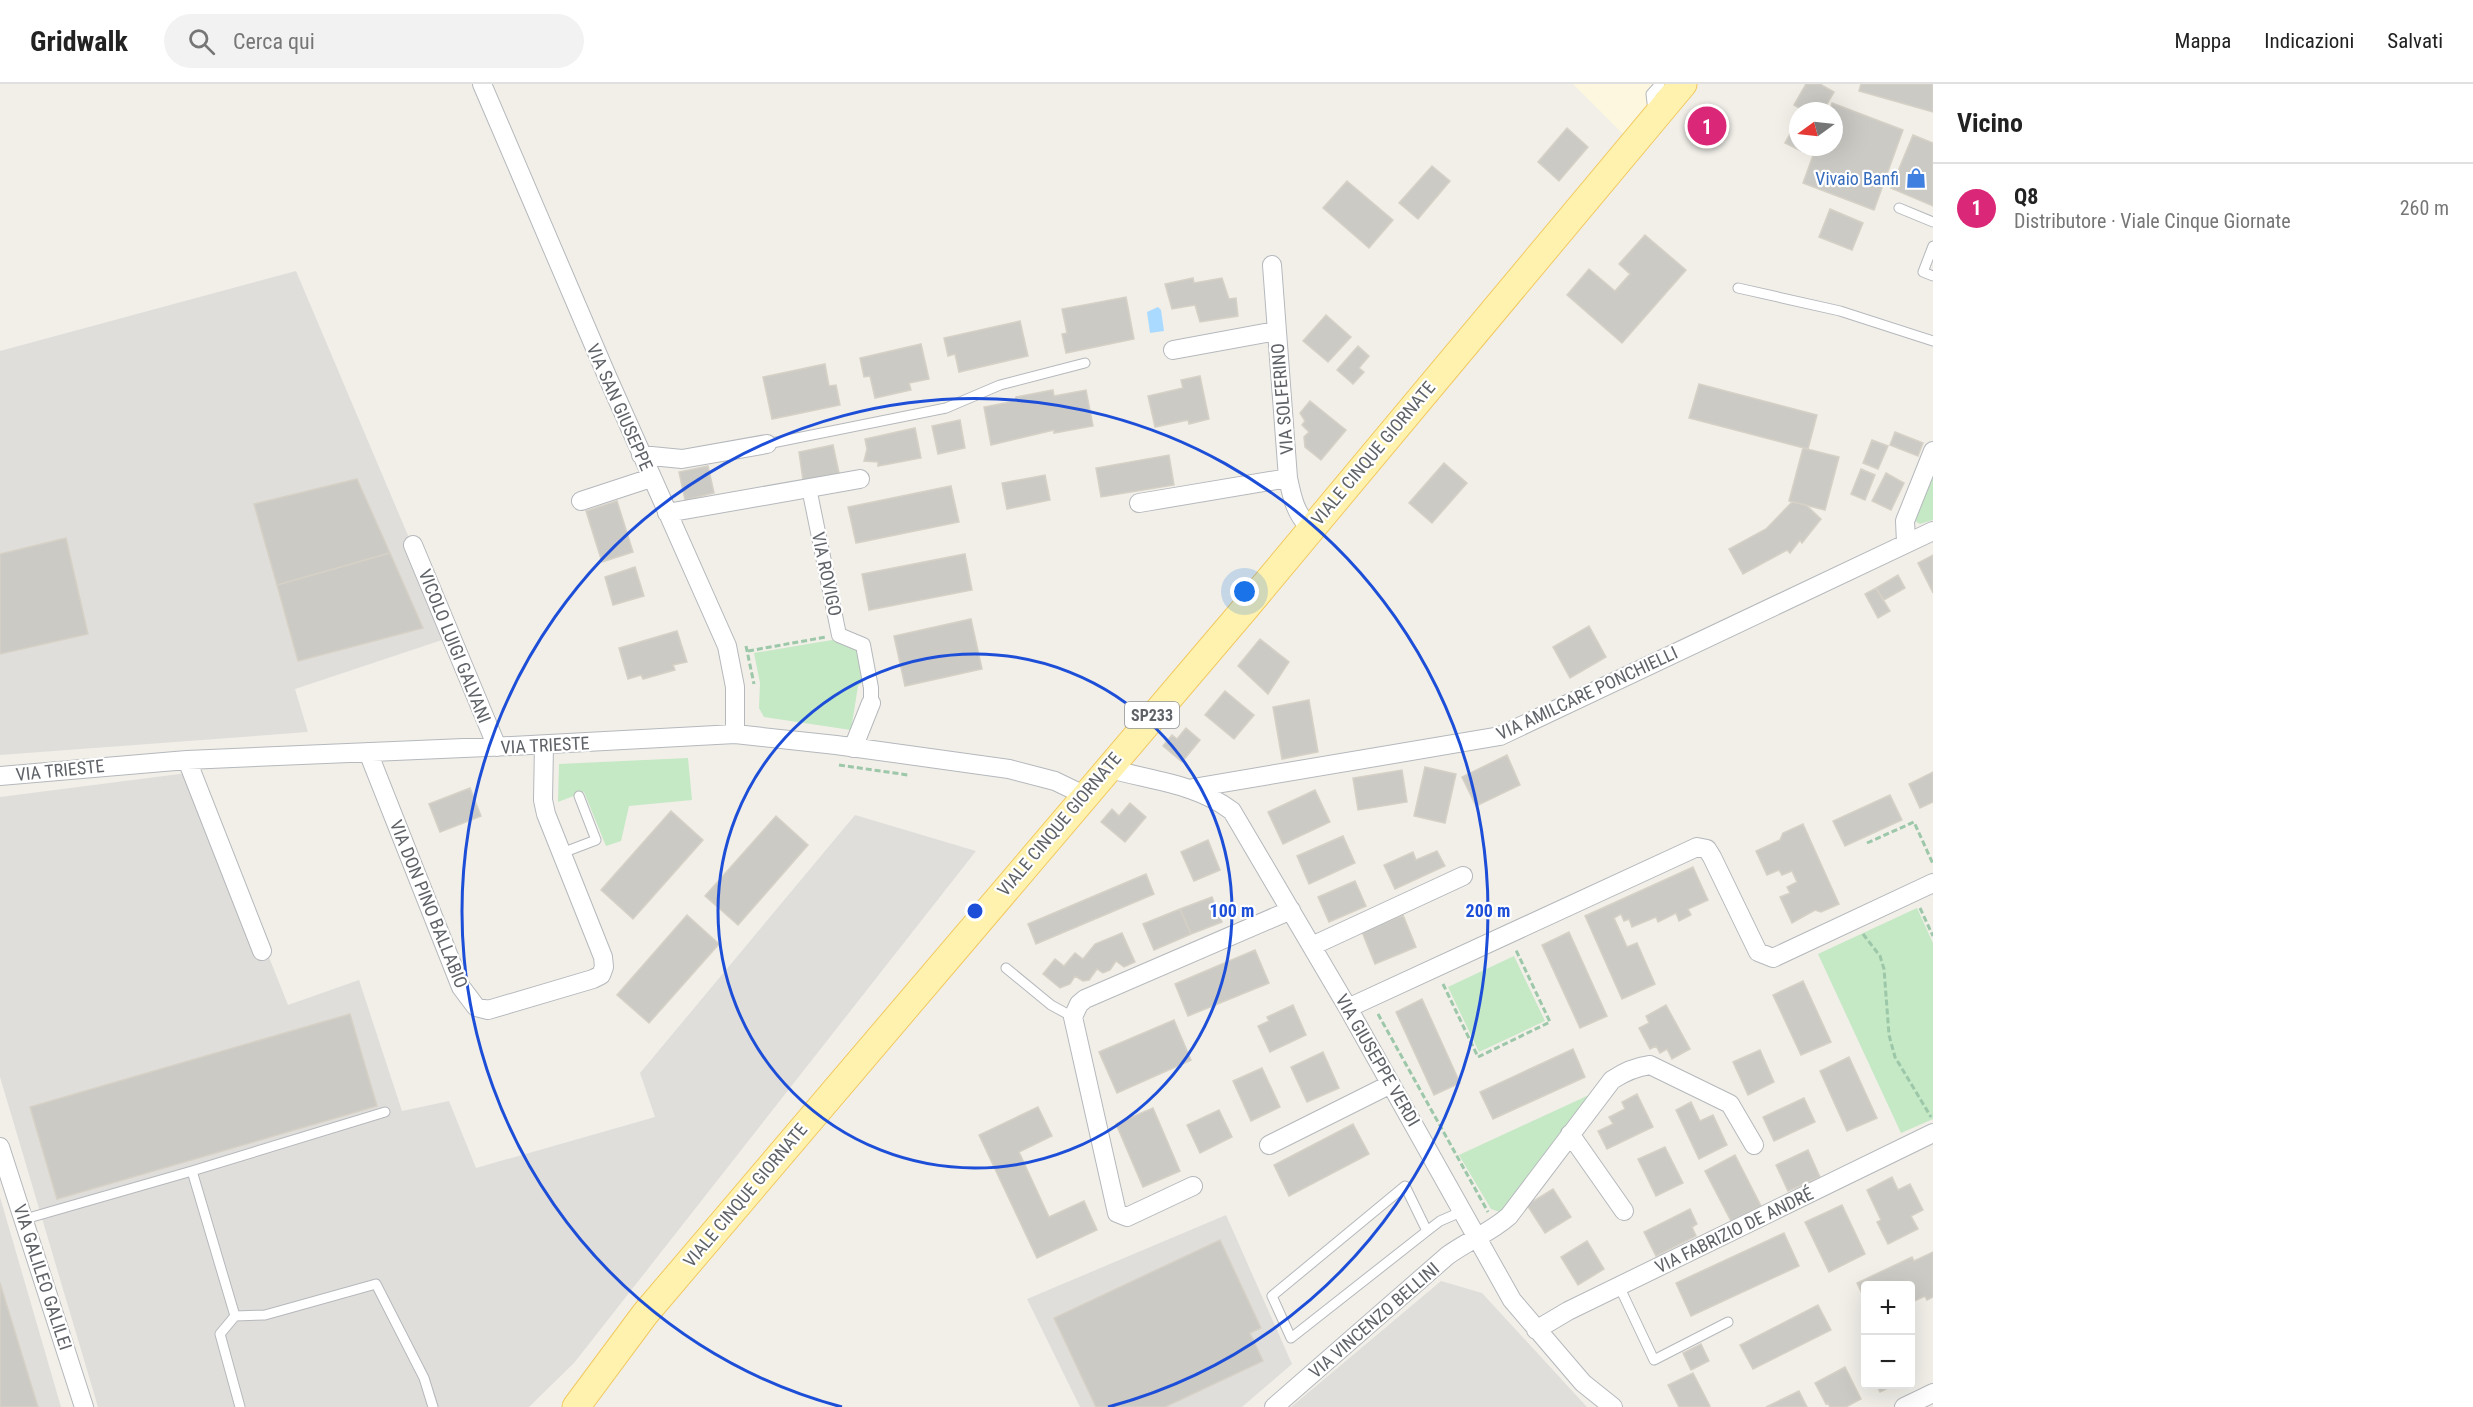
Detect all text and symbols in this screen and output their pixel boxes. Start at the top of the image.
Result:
search box [164,14,584,68]
text: Gridwalk [30,25,128,58]
icon: search [185,25,218,58]
text: Cerca qui [233,29,315,54]
text: Mappa [2175,29,2231,53]
text: Indicazioni [2264,29,2354,53]
text: Salvati [2387,29,2443,53]
north arrow [1789,102,1843,156]
pin: 1 [1688,104,1726,148]
text: Vicino [1957,108,2023,138]
shop icon: Vivaio Banfi [1904,166,1928,190]
place label: Vivaio Banfi [1815,168,1899,189]
text: Q8 [2014,184,2038,209]
text: 1 [1971,196,1982,220]
text: 260 m [2400,196,2449,220]
text: Distributore · Viale Cinque Giornate [2014,209,2291,233]
street label: VIA SAN GIUSEPPE [583,340,657,474]
street label: VIA SOLFERINO [1267,342,1297,456]
street label: VIALE CINQUE GIORNATE [1307,377,1439,529]
street label: VIA ROVIGO [808,530,846,618]
street label: VICOLO LUIGI GALVANI [415,566,495,726]
your location [1230,577,1259,606]
street label: VIA AMILCARE PONCHIELLI [1493,642,1681,744]
road number: SP233 [1125,702,1179,728]
street label: VIA TRIESTE [500,732,590,758]
street label: VIALE CINQUE GIORNATE [993,748,1125,900]
street label: VIA TRIESTE [15,755,105,785]
street label: VIA DON PINO BALLABIO [386,817,472,991]
text: 100 m [1210,900,1254,921]
text: 200 m [1466,900,1510,921]
centre of rings [965,901,985,921]
street label: VIA GIUSEPPE VERDI [1332,990,1424,1130]
street label: VIALE CINQUE GIORNATE [679,1119,811,1271]
street label: VIA FABRIZIO DE ANDRÉ [1652,1183,1816,1277]
street label: VIA GALILEO GALILEI [10,1202,76,1352]
street label: VIA VINCENZO BELLINI [1305,1258,1443,1382]
map controls [1861,1281,1915,1389]
button: + [1861,1281,1915,1335]
button: − [1861,1335,1915,1389]

